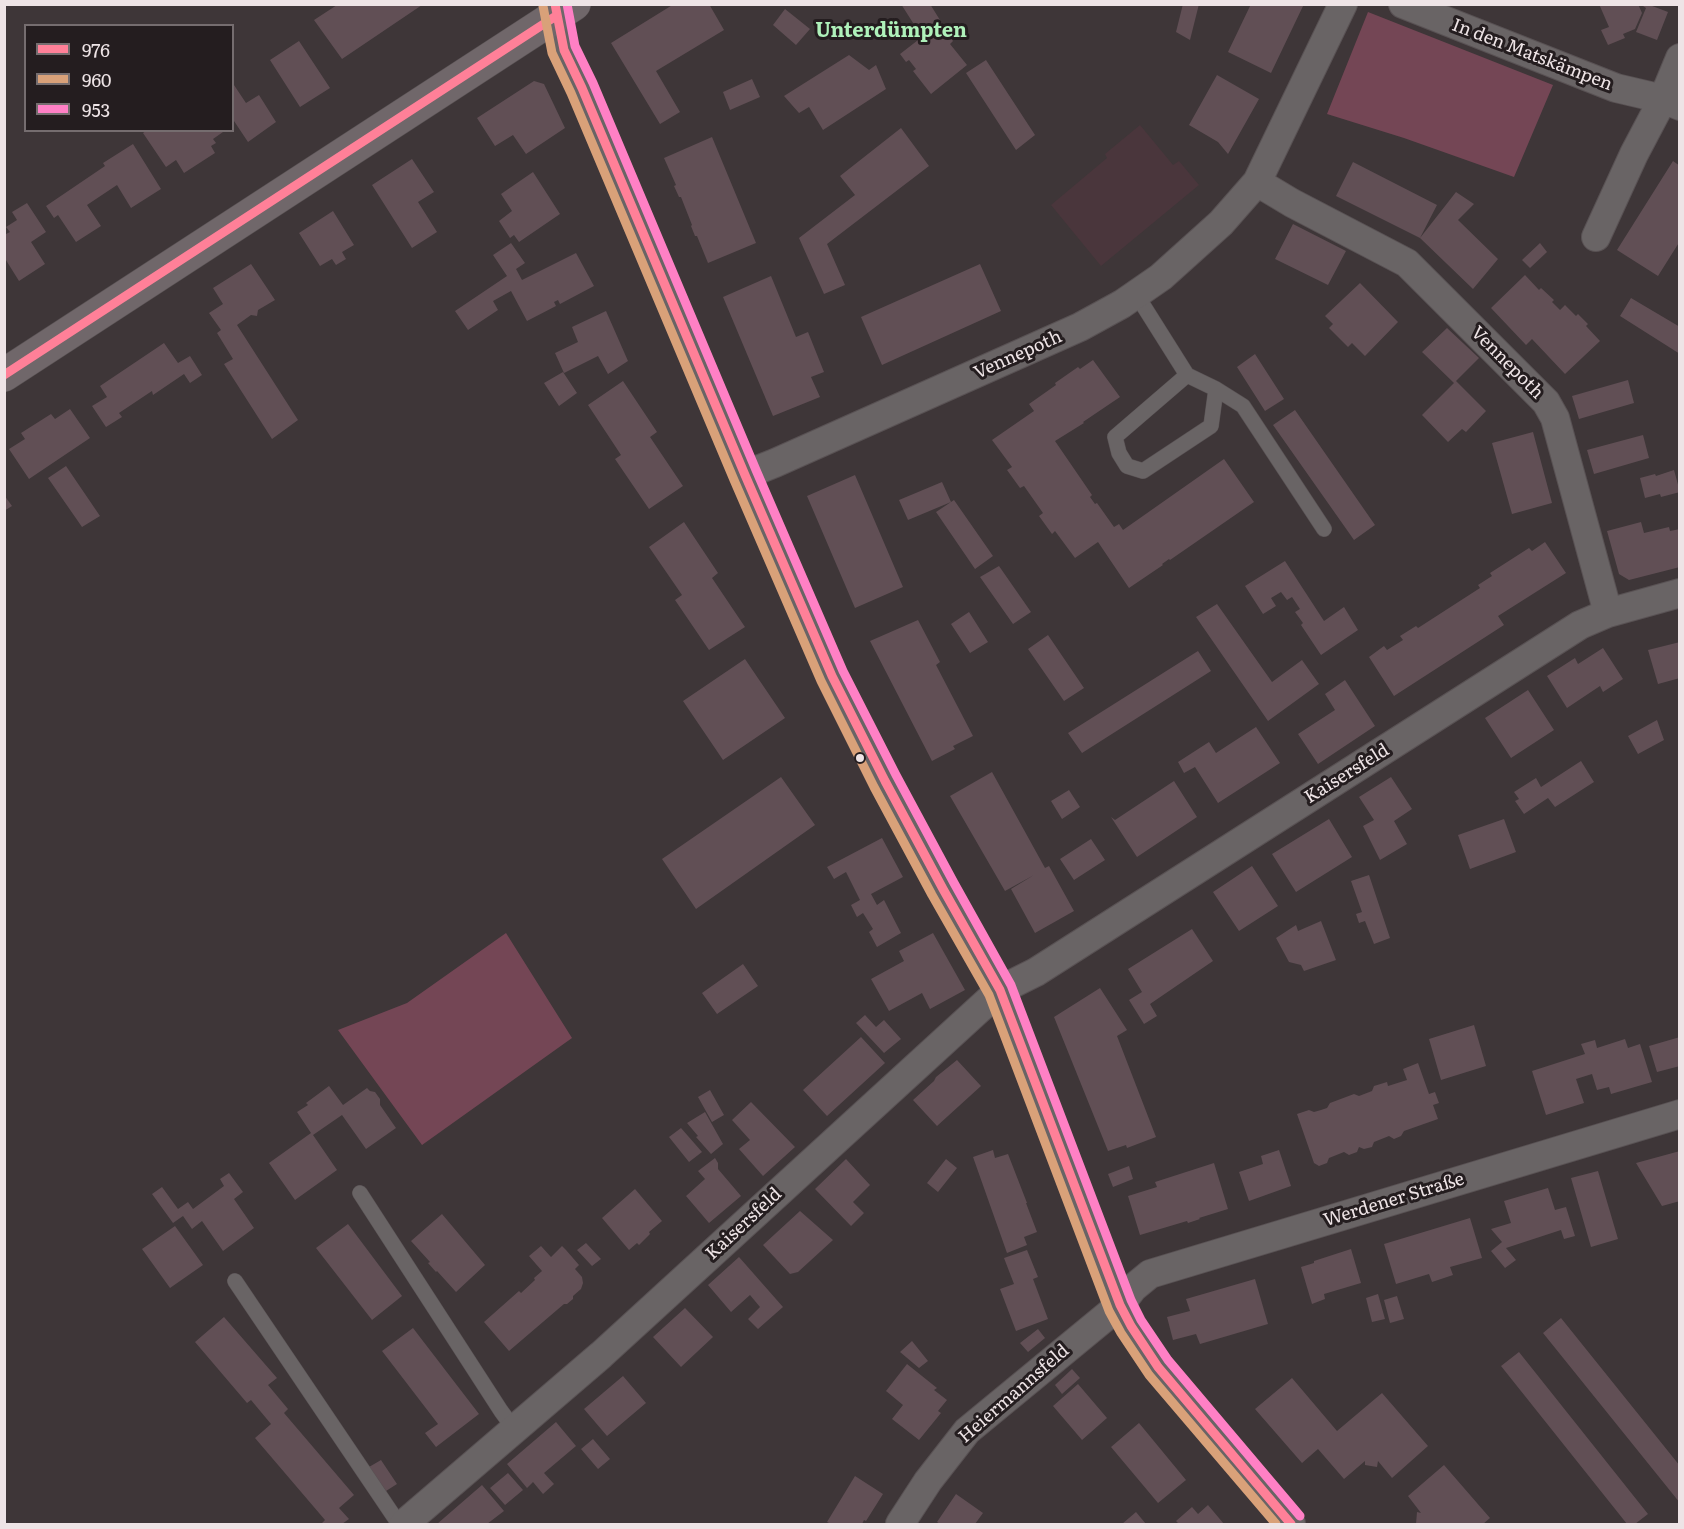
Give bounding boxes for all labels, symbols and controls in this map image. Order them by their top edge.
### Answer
street label: In den Matskämpen [1449,14,1615,96]
district label: Unterdümpten [815,19,967,43]
legend [24,24,234,132]
text: 976 [82,36,110,63]
text: 960 [82,66,111,93]
text: 953 [82,96,110,123]
street label: Vennepoth [1466,322,1548,404]
street label: Vennepoth [971,326,1065,384]
street label: Kaisersfeld [1301,739,1393,809]
unlabelled marker [854,752,866,764]
street label: Werdener Straße [1321,1168,1467,1232]
street label: Kaisersfeld [702,1183,786,1265]
street label: Heiermannsfeld [954,1340,1074,1448]

